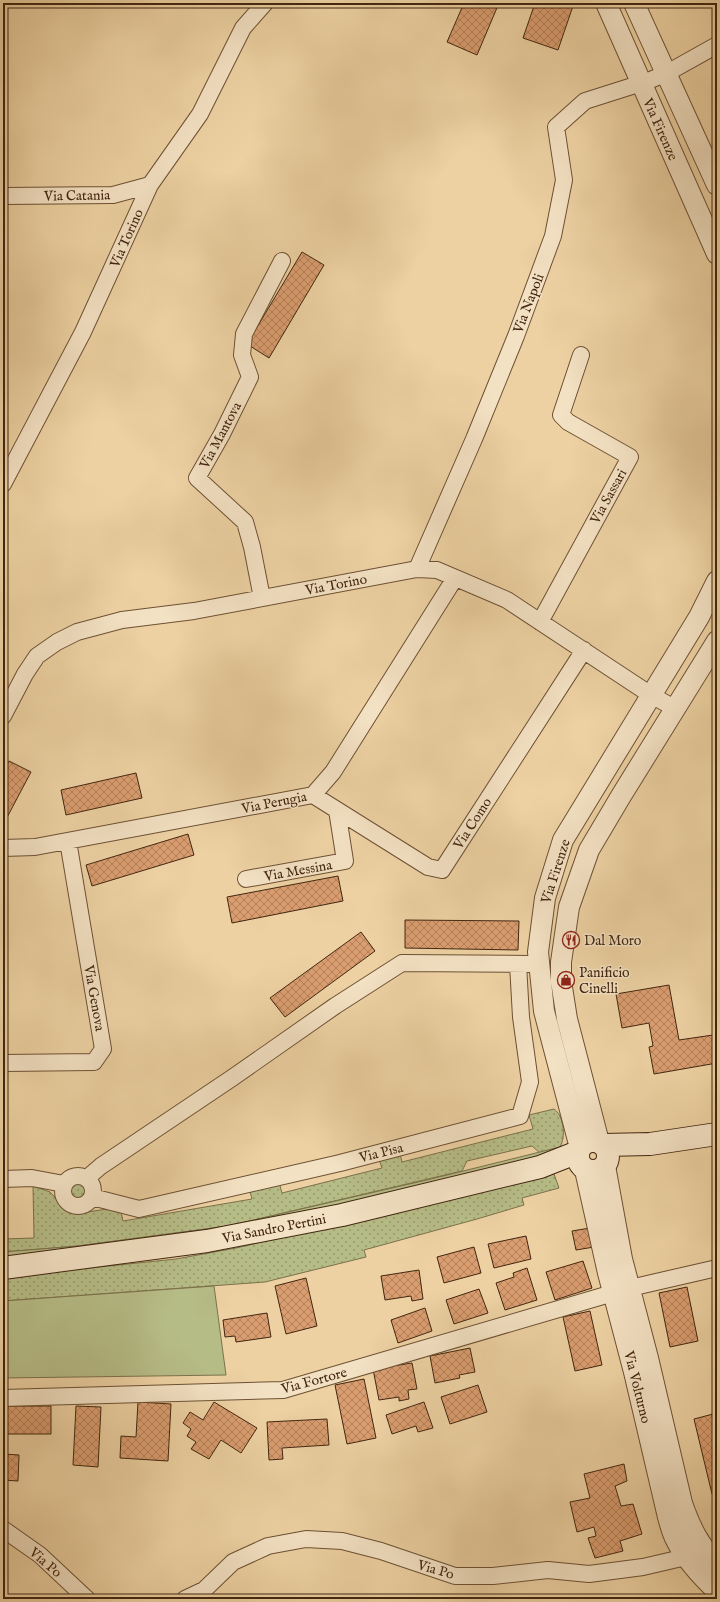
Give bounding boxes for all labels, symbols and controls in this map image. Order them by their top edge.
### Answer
street label: Via Firenze [638,94,682,164]
street label: Via Catania [43,186,111,206]
street label: Via Torino [106,206,148,271]
street label: Via Napoli [509,271,549,337]
street label: Via Mantova [195,398,246,473]
street label: Via Sassari [586,466,631,528]
street label: Via Torino [303,570,369,600]
street label: Via Perugia [239,788,309,818]
street label: Via Como [449,794,496,854]
street label: Via Firenze [537,836,575,907]
street label: Via Messina [262,856,334,886]
restaurant icon: Dal Moro [561,930,581,950]
place label: Dal Moro [584,932,642,950]
street label: Via Genova [79,963,109,1033]
place label: Panificio Cinelli [579,964,630,998]
shop icon: Panificio Cinelli [556,970,576,990]
street label: Via Pisa [356,1139,406,1167]
street label: Via Sandro Pertini [220,1210,328,1248]
street label: Via Volturno [619,1348,655,1426]
street label: Via Fortore [278,1363,350,1399]
street label: Via Po [25,1543,66,1582]
street label: Via Po [414,1556,457,1584]

